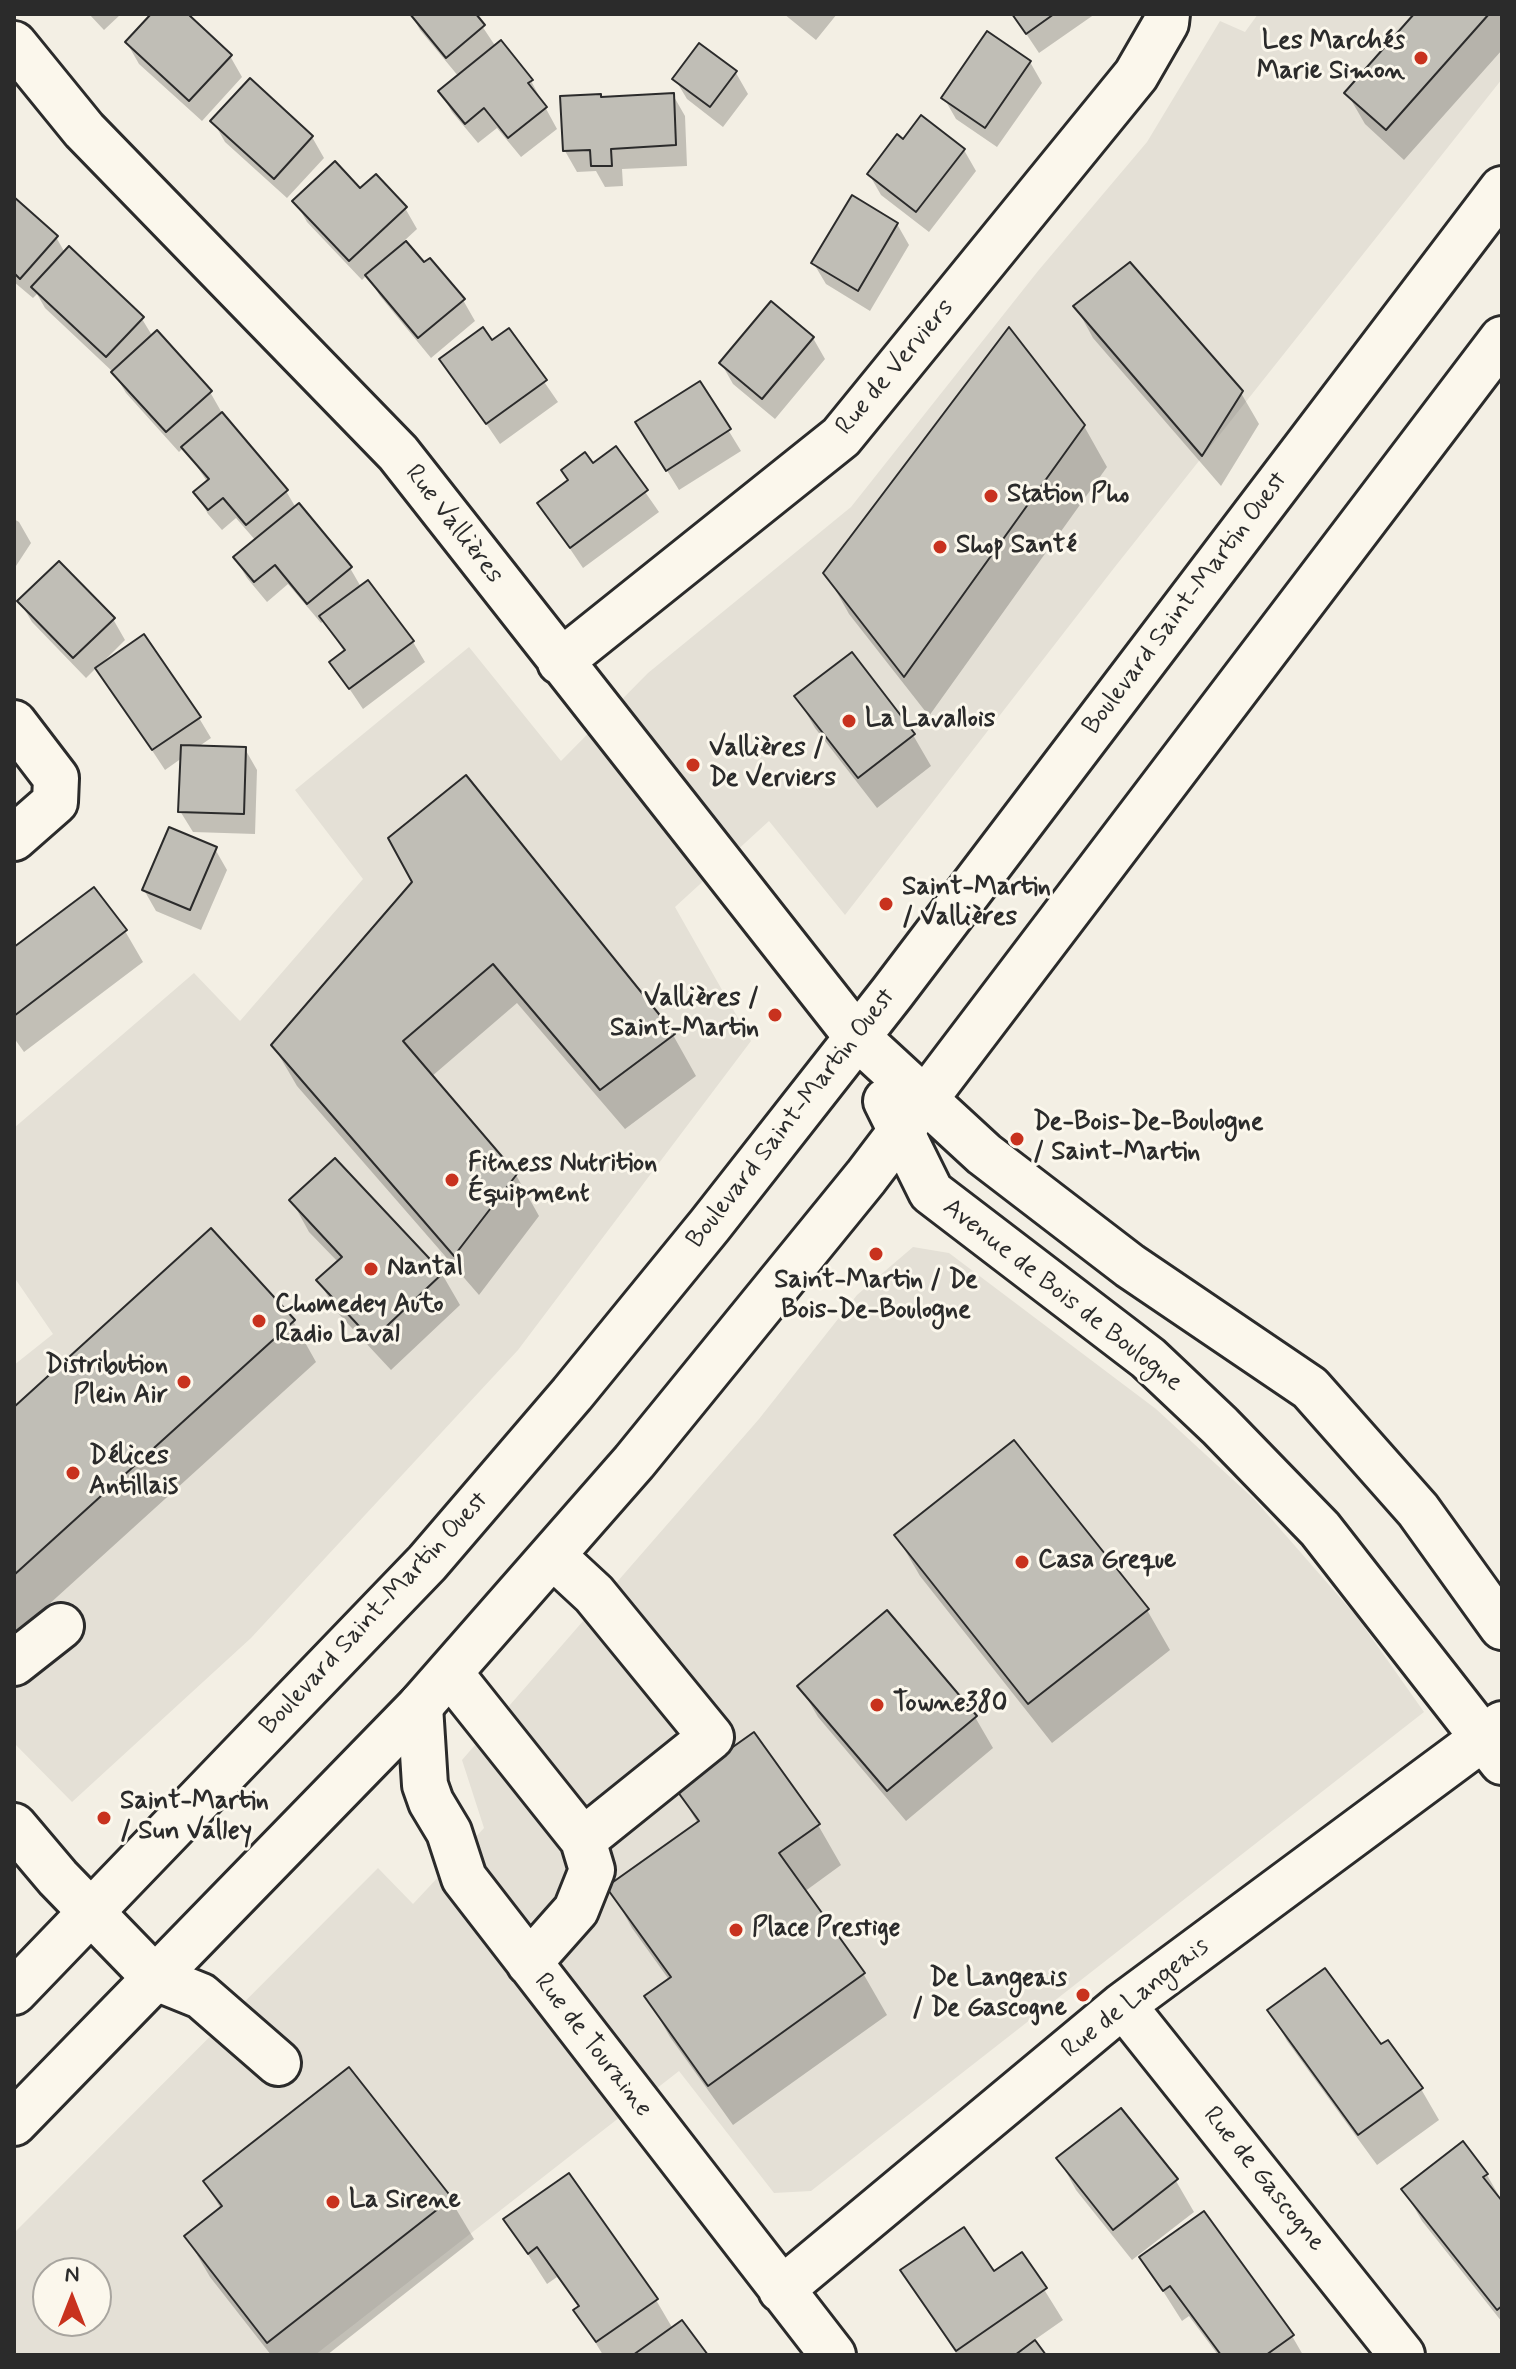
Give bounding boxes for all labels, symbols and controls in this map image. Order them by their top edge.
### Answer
place label: Les Marchés Marie Simon [1257,27,1405,88]
marker: Les Marchés Marie Simon [1412,49,1430,67]
street label: Rue de Verviers [830,294,962,442]
street label: Rue Vallières [397,459,509,591]
street label: Boulevard Saint-Martin Ouest [1077,466,1295,742]
place label: Station Pho [1007,480,1129,512]
marker: Station Pho [982,487,1000,505]
place label: Shop Santé [956,531,1077,563]
marker: Shop Santé [931,538,949,556]
place label: La Lavallois [865,705,995,737]
marker: La Lavallois [840,712,858,730]
place label: Vallières / De Verviers [709,734,836,796]
marker: Vallières / De Verviers [684,756,702,774]
place label: Saint-Martin / Vallières [902,873,1051,934]
marker: Saint-Martin / Vallières [877,895,895,913]
street label: Boulevard Saint-Martin Ouest [681,983,903,1255]
place label: Vallières / Saint-Martin [610,984,759,1046]
marker: Vallières / Saint-Martin [766,1006,784,1024]
place label: De-Bois-De-Boulogne / Saint-Martin [1033,1108,1264,1170]
marker: De-Bois-De-Boulogne / Saint-Martin [1008,1130,1026,1148]
place label: Fitness Nutrition Équipment [468,1149,657,1210]
marker: Fitness Nutrition Équipment [443,1171,461,1189]
street label: Avenue de Bois de Boulogne [936,1193,1188,1399]
marker: Saint-Martin / De Bois-De-Boulogne [867,1245,885,1263]
place label: Nantal [387,1253,463,1285]
marker: Nantal [362,1260,380,1278]
place label: Saint-Martin / De Bois-De-Boulogne [774,1266,978,1328]
place label: Chomedey Auto Radio Laval [275,1290,444,1352]
marker: Chomedey Auto Radio Laval [250,1312,268,1330]
place label: Distribution Plein Air [45,1351,168,1412]
marker: Distribution Plein Air [175,1373,193,1391]
place label: Délices Antillais [89,1442,178,1504]
marker: Délices Antillais [64,1464,82,1482]
street label: Boulevard Saint-Martin Ouest [254,1486,496,1742]
place label: Casa Greque [1038,1546,1176,1578]
marker: Casa Greque [1013,1553,1031,1571]
place label: Towne380 [893,1689,1007,1721]
marker: Towne380 [868,1696,886,1714]
place label: Saint-Martin / Sun Valley [120,1787,269,1848]
marker: Saint-Martin / Sun Valley [95,1809,113,1827]
place label: Place Prestige [752,1914,901,1946]
marker: Place Prestige [727,1921,745,1939]
street label: Rue de Langeais [1056,1932,1216,2066]
place label: De Langeais / De Gascogne [912,1964,1067,2026]
street label: Rue de Touraine [526,1968,658,2124]
marker: De Langeais / De Gascogne [1074,1986,1092,2004]
street label: Rue de Gascogne [1195,2101,1331,2259]
place label: La Sirene [349,2186,461,2218]
marker: La Sirene [324,2193,342,2211]
north arrow [32,2257,112,2337]
text: N [65,2261,79,2289]

